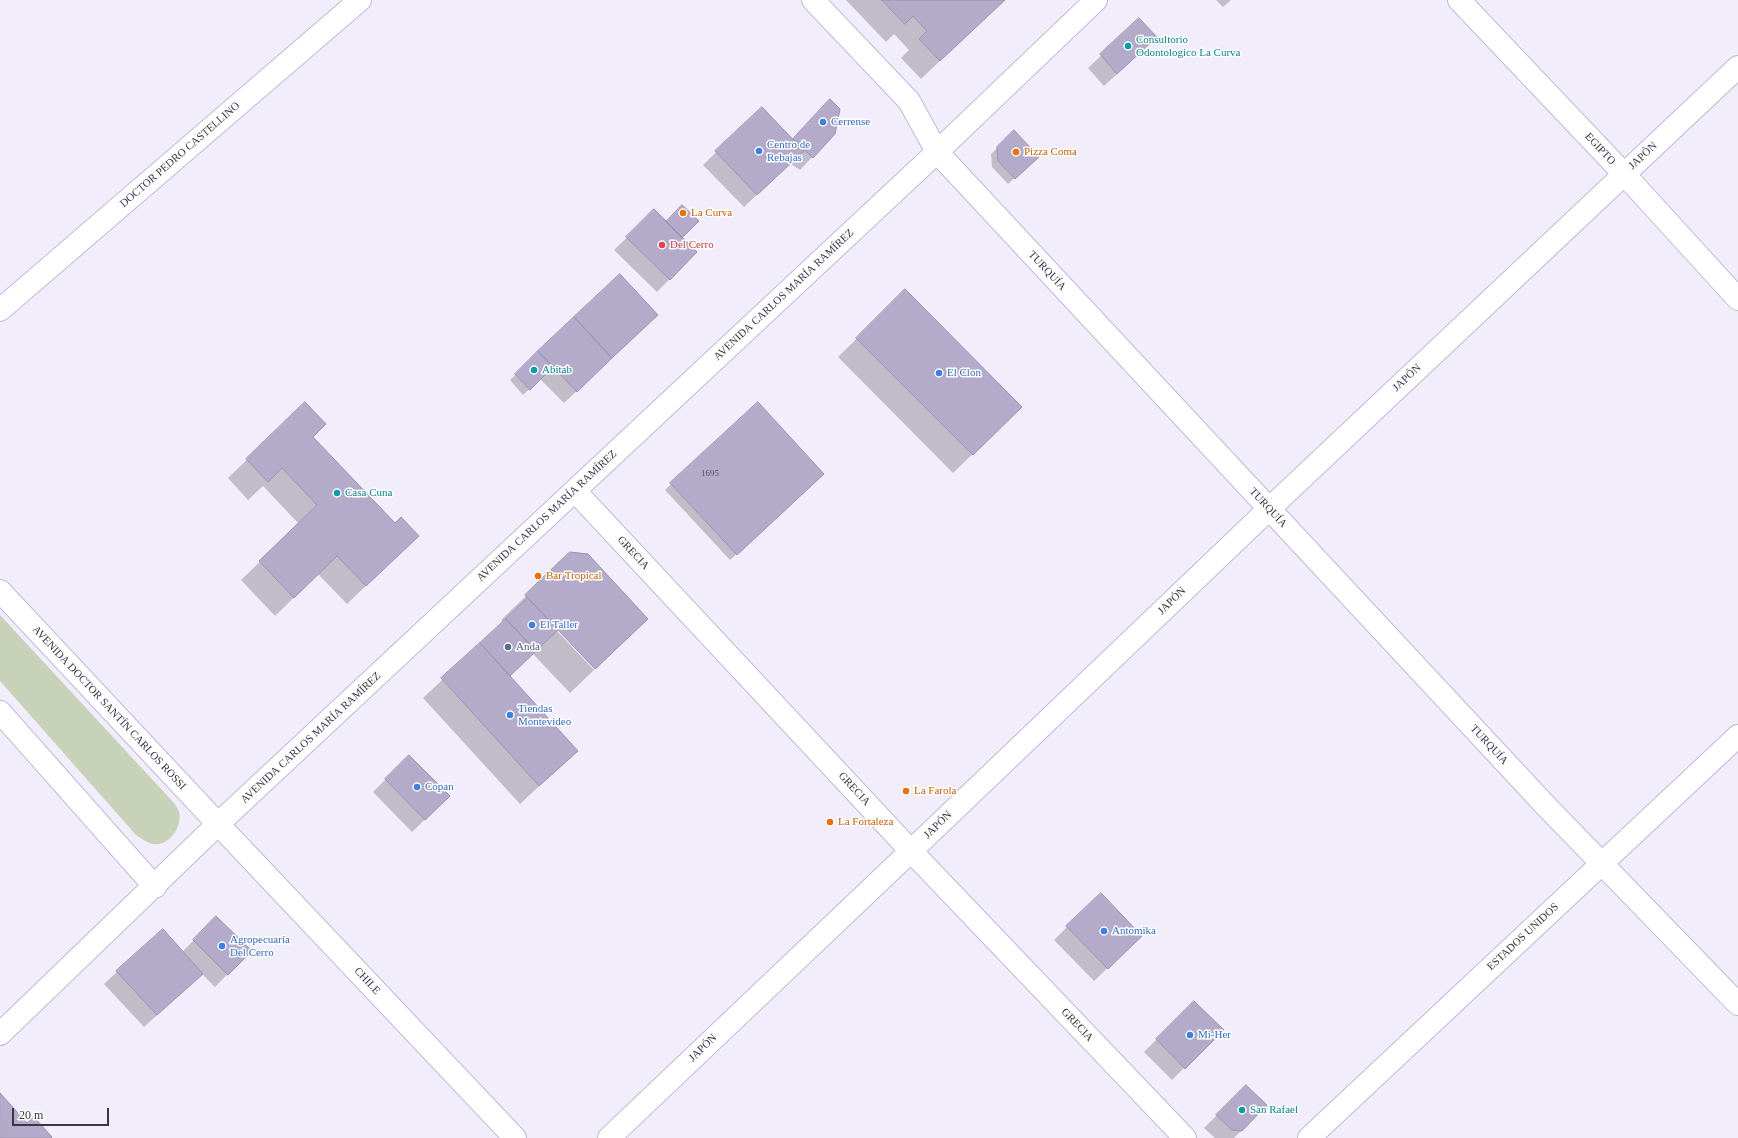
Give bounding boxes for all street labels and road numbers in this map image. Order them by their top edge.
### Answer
street label: DOCTOR PEDRO CASTELLINO [117,99,243,211]
street label: EGIPTO [1582,130,1618,168]
street label: JAPÓN [1626,140,1660,172]
street label: AVENIDA CARLOS MARÍA RAMÍREZ [711,227,857,363]
street label: TURQUÍA [1025,248,1069,294]
street label: JAPÓN [1390,362,1424,394]
street label: AVENIDA CARLOS MARÍA RAMÍREZ [474,448,620,584]
street label: TURQUÍA [1246,485,1290,531]
street label: GRECIA [614,534,652,572]
street label: JAPÓN [1155,584,1189,618]
street label: AVENIDA DOCTOR SANTÍN CARLOS ROSSI [29,623,189,793]
street label: AVENIDA CARLOS MARÍA RAMÍREZ [238,670,384,806]
street label: TURQUÍA [1467,722,1511,768]
street label: GRECIA [835,770,873,808]
street label: JAPÓN [921,808,955,842]
street label: ESTADOS UNIDOS [1485,900,1561,974]
street label: CHILE [351,965,383,997]
street label: GRECIA [1058,1006,1096,1044]
street label: JAPÓN [686,1031,720,1065]

